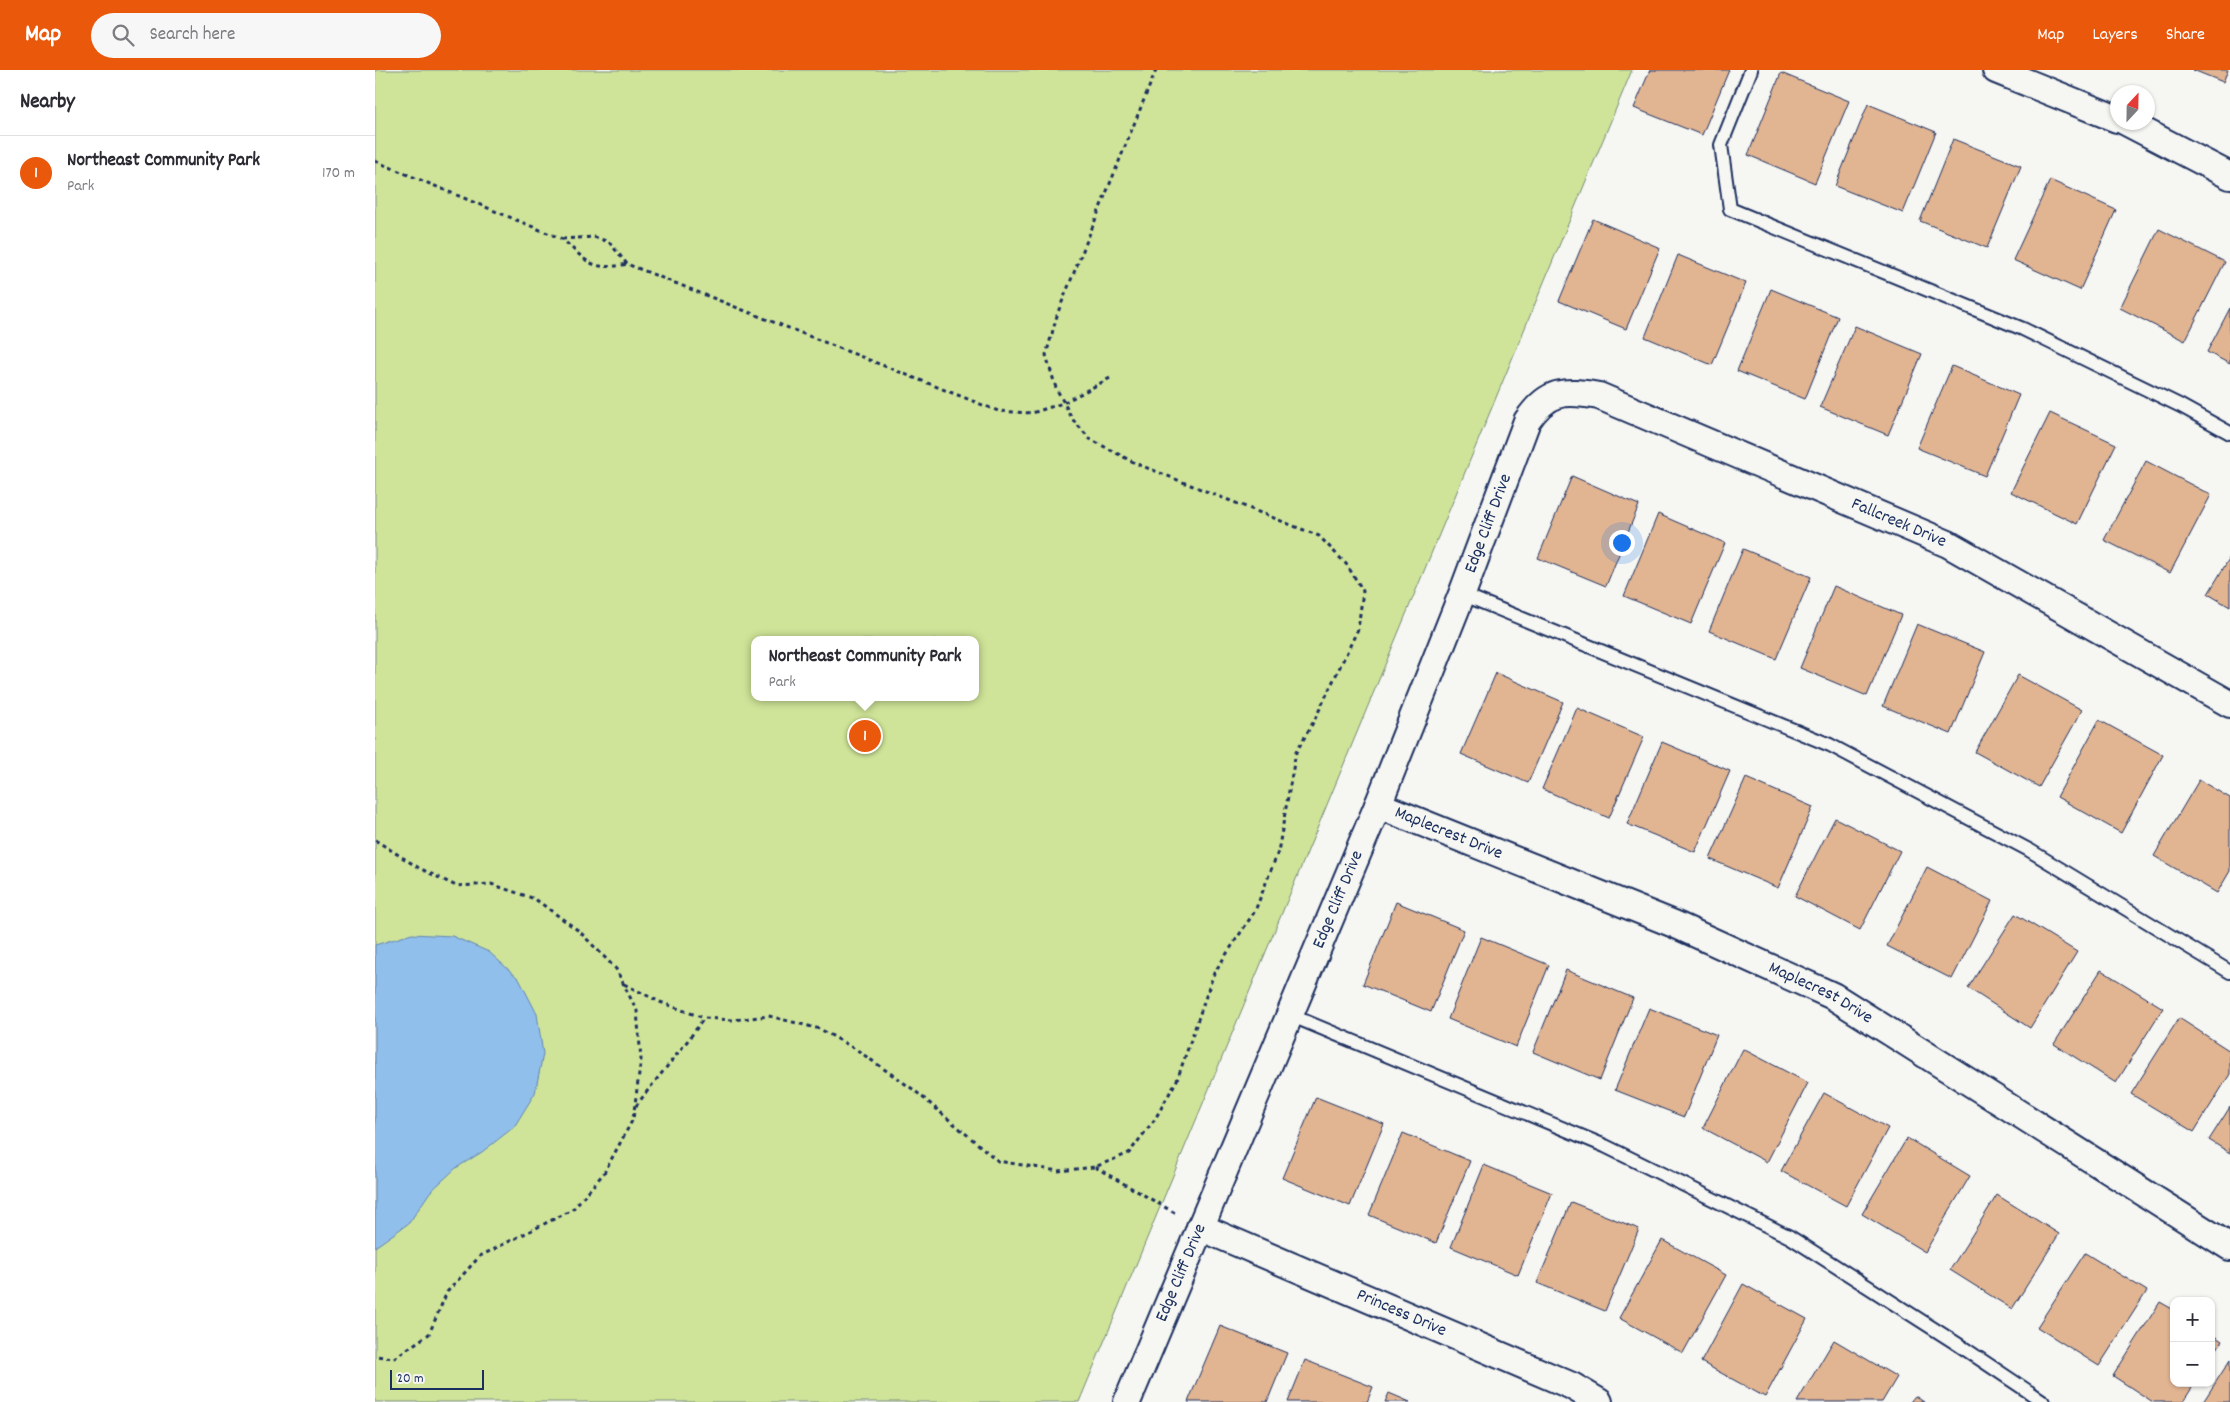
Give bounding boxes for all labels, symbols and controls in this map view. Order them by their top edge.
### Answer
search box [91,13,441,58]
text: Map [25,18,61,52]
icon: search [109,21,137,49]
text: Search here [149,22,235,49]
text: Map [2037,23,2064,48]
text: Layers [2092,23,2138,48]
text: Share [2166,23,2205,48]
north arrow [2110,85,2155,130]
text: Nearby [20,88,75,118]
text: Northeast Community Park [67,148,260,175]
text: 1 [34,162,38,185]
text: 170 m [322,162,355,185]
text: Park [67,175,94,198]
street label: Edge Cliff Drive [1458,470,1519,577]
street label: Fallcreek Drive [1847,492,1950,554]
your location [1609,530,1635,556]
popup [751,636,979,701]
text: Northeast Community Park [768,644,962,671]
text: Park [768,671,796,694]
pin: 1 [849,717,881,755]
street label: Maplecrest Drive [1391,800,1506,866]
street label: Edge Cliff Drive [1307,847,1370,952]
street label: Maplecrest Drive [1764,956,1878,1030]
street label: Edge Cliff Drive [1150,1220,1213,1326]
street label: Princess Drive [1352,1283,1450,1343]
map controls [2170,1297,2215,1387]
button: + [2170,1297,2215,1342]
button: − [2170,1342,2215,1387]
scale bar [390,1367,484,1390]
text: 20 m [397,1369,424,1389]

